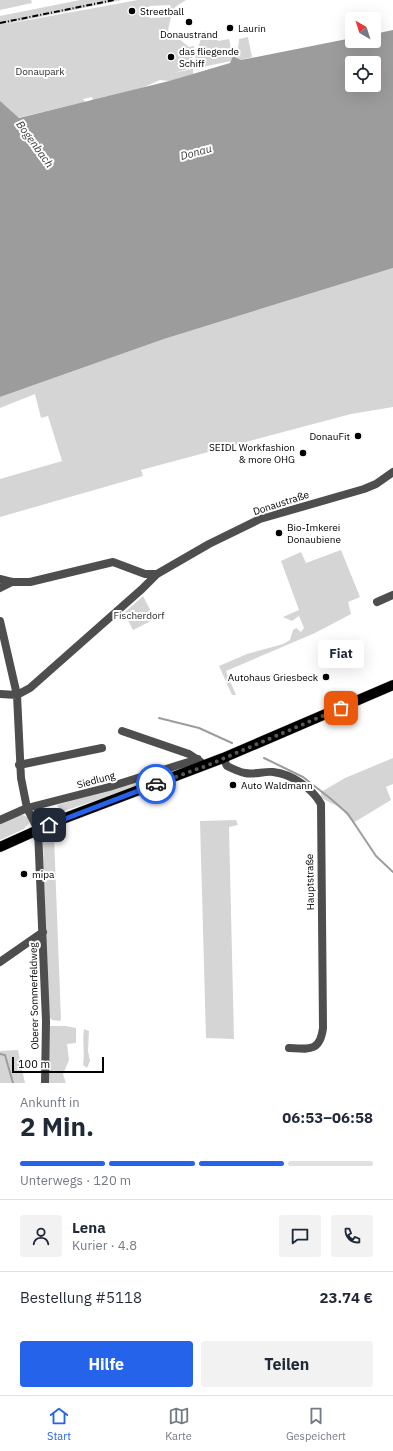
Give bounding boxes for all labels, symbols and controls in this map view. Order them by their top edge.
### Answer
place label: Streetball [140,5,184,18]
marker: Streetball [127,6,137,16]
north arrow [345,12,381,48]
map controls [345,12,381,92]
marker: Donaustrand [184,17,194,27]
place label: Laurin [238,22,266,35]
marker: Laurin [225,23,235,33]
place label: Donaustrand [160,28,218,41]
place label: das fliegende Schiff [179,45,240,70]
marker: das fliegende Schiff [166,52,176,62]
button: locate [345,56,381,92]
park label: Donaupark [15,65,65,78]
water label: Bogenbach [13,118,57,170]
water label: Donau [179,141,213,163]
place label: DonauFit [309,430,350,443]
marker: DonauFit [353,431,363,441]
place label: SEIDL Workfashion & more OHG [209,441,295,466]
marker: SEIDL Workfashion & more OHG [298,448,308,458]
street label: Donaustraße [251,488,311,518]
place label: Bio-Imkerei Donaubiene [287,521,341,546]
marker: Bio-Imkerei Donaubiene [274,528,284,538]
park label: Fischerdorf [113,609,165,622]
callout: Fiat [318,640,364,668]
text: Fiat [329,645,353,662]
place label: Autohaus Griesbeck [228,671,319,684]
marker: Autohaus Griesbeck [321,672,331,682]
pin [324,691,358,725]
icon: bag [330,697,352,719]
courier [136,764,176,804]
street label: Siedlung [75,768,117,791]
icon: car [145,773,167,795]
place label: Auto Waldmann [241,779,313,792]
marker: Auto Waldmann [228,780,238,790]
pin [32,808,66,842]
icon: home [38,814,60,836]
street label: Hauptstraße [303,853,317,910]
place label: mipa [32,868,55,881]
marker: mipa [19,869,29,879]
street label: Oberer Sommerfeldweg [27,942,41,1050]
scale bar [12,1055,104,1074]
text: 100 m [18,1057,50,1071]
text: Ankunft in [20,1094,80,1111]
text: 06:53–06:58 [282,1108,373,1127]
text: 2 Min. [20,1109,94,1143]
text: Unterwegs · 120 m [20,1172,131,1189]
button: person [20,1215,62,1257]
button: chat [279,1215,321,1257]
button: phone [331,1215,373,1257]
text: Lena [72,1218,106,1237]
text: Kurier · 4.8 [72,1237,137,1254]
text: Bestellung #5118 [20,1288,142,1307]
text: 23.74 € [319,1288,373,1307]
button: Hilfe [20,1341,193,1387]
button: Teilen [201,1341,373,1387]
tab: Start [47,1405,71,1443]
tab: Karte [165,1405,192,1443]
tab: Gespeichert [286,1405,346,1443]

